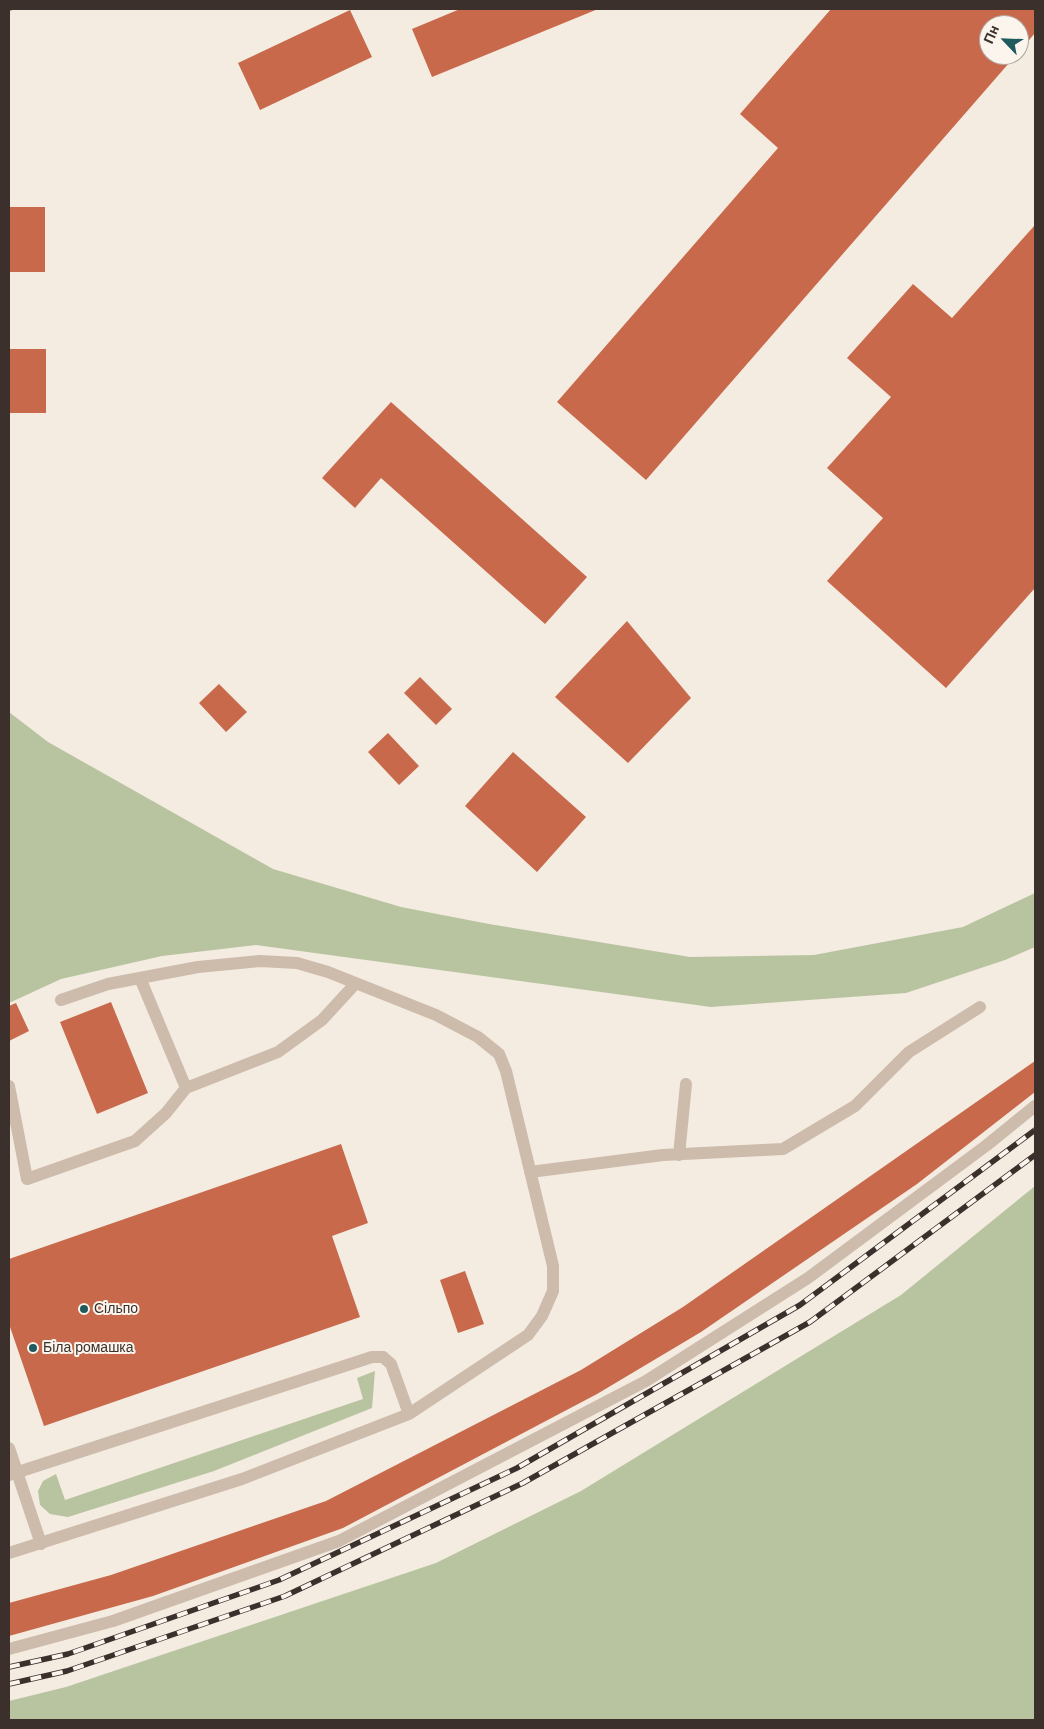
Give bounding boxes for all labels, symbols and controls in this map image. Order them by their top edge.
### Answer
north arrow [979,15,1029,65]
text: Пн [980,23,1002,46]
place label: Сільпо [94,1301,138,1317]
marker: Сільпо [78,1303,90,1315]
place label: Біла ромашка [43,1340,134,1356]
marker: Біла ромашка [27,1342,39,1354]

